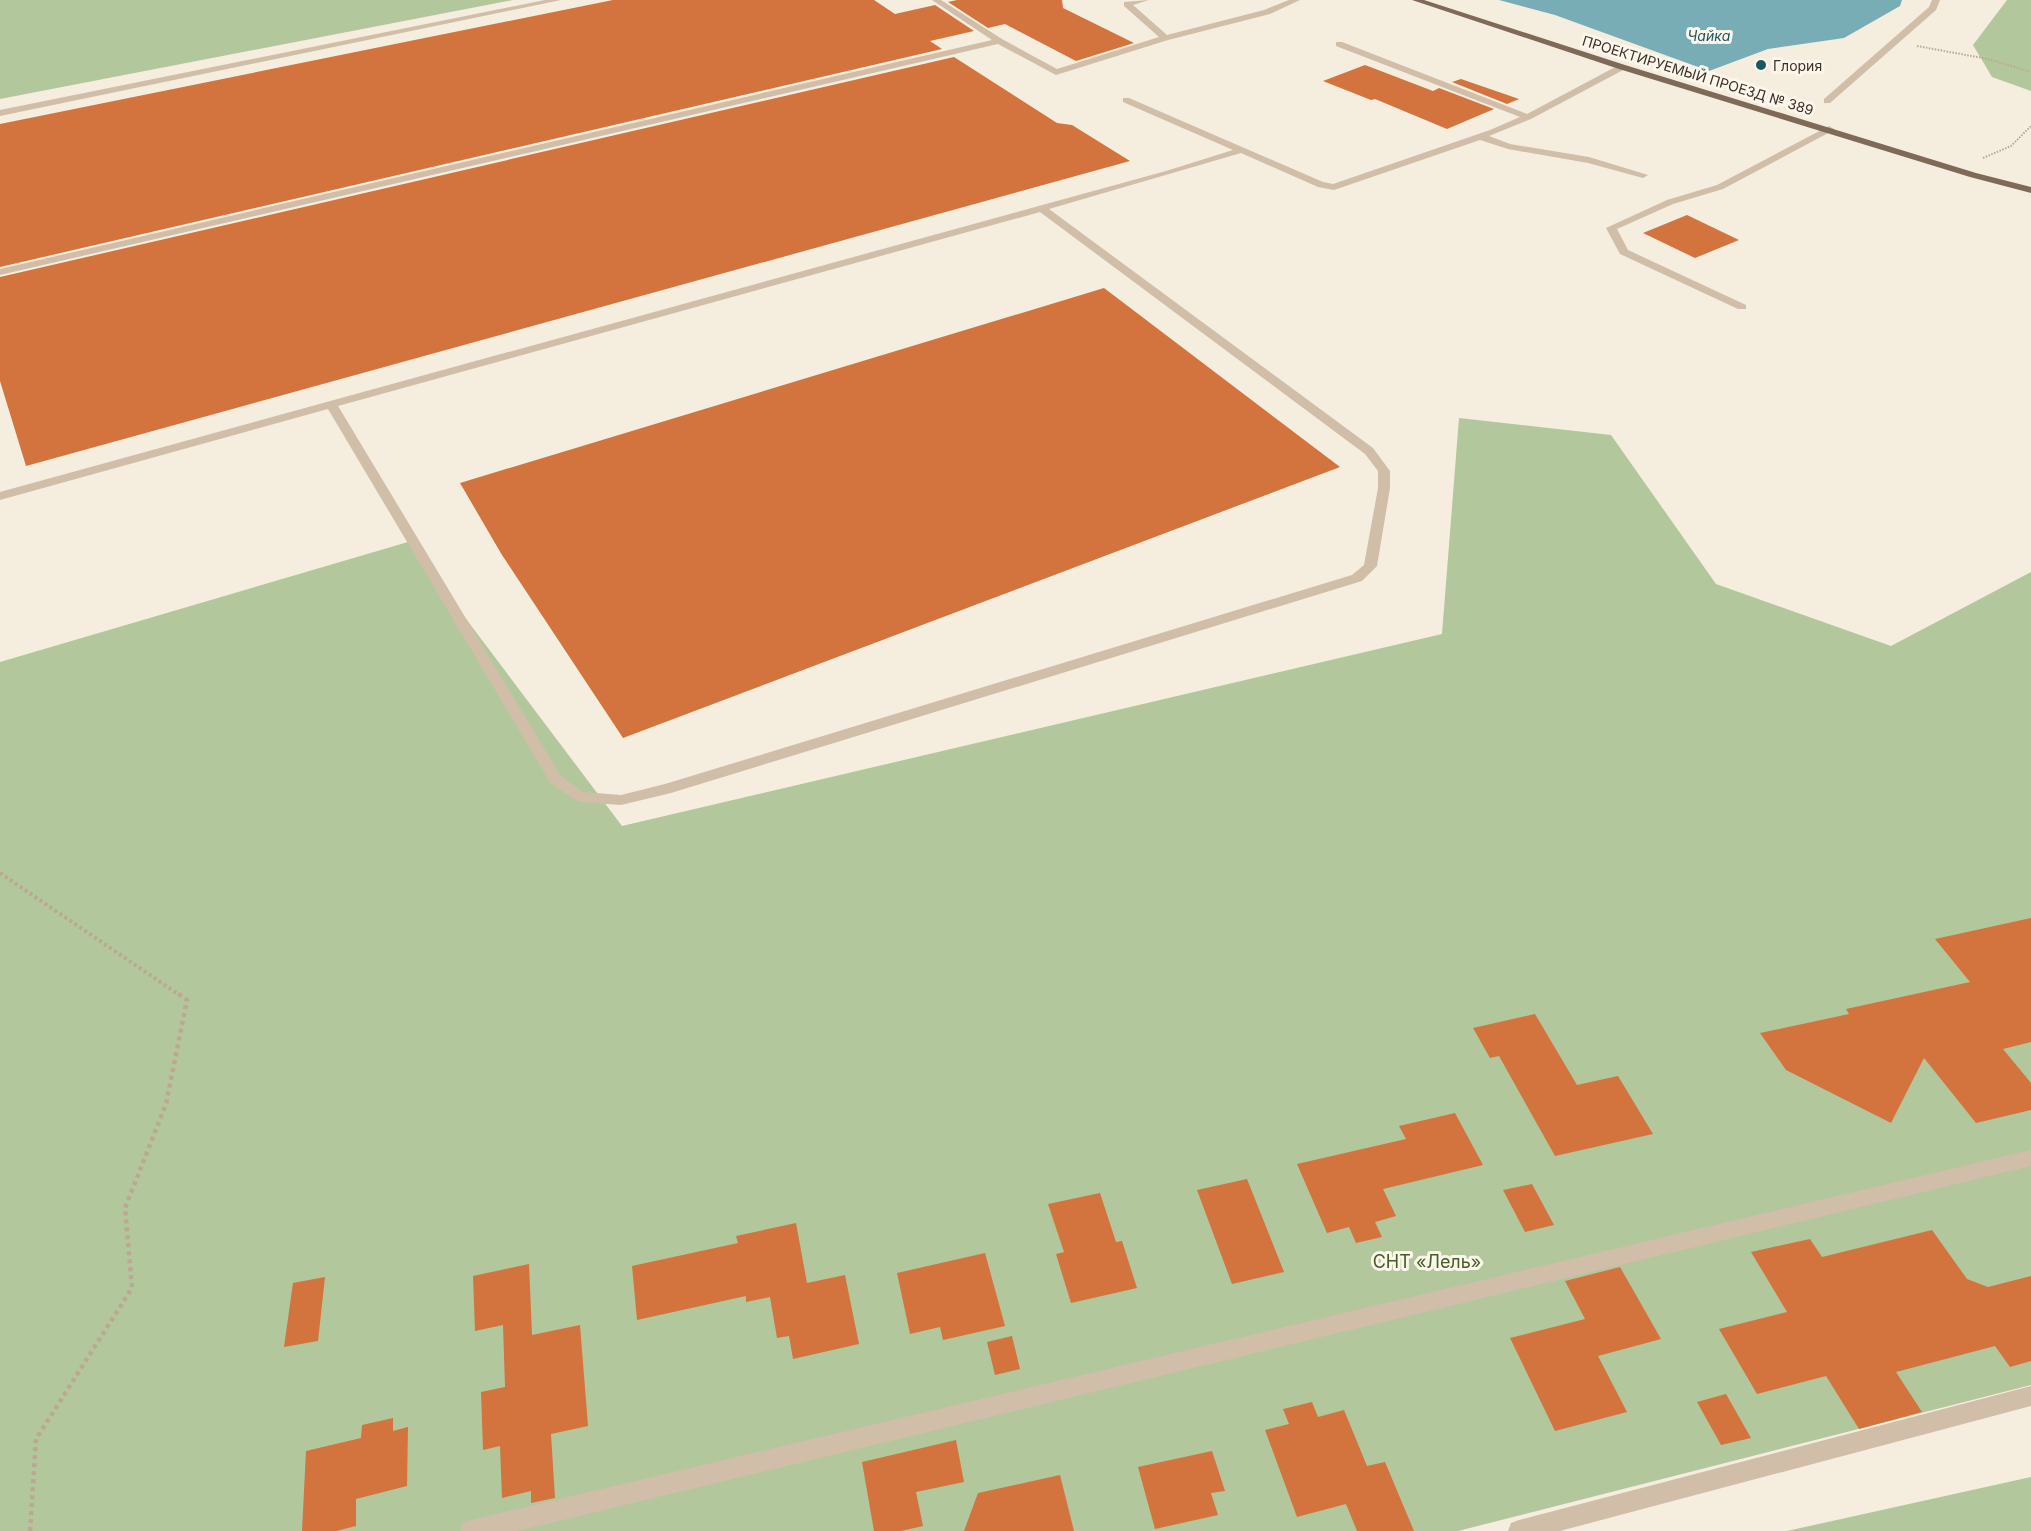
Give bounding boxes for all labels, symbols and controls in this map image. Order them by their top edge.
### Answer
water label: Чайка [1688,27,1731,44]
street label: ПРОЕКТИРУЕМЫЙ ПРОЕЗД № 389 [1580,31,1816,118]
place label: Глория [1773,57,1822,74]
marker: Глория [1754,58,1768,72]
park label: СНТ «Лель» [1373,1251,1481,1272]

